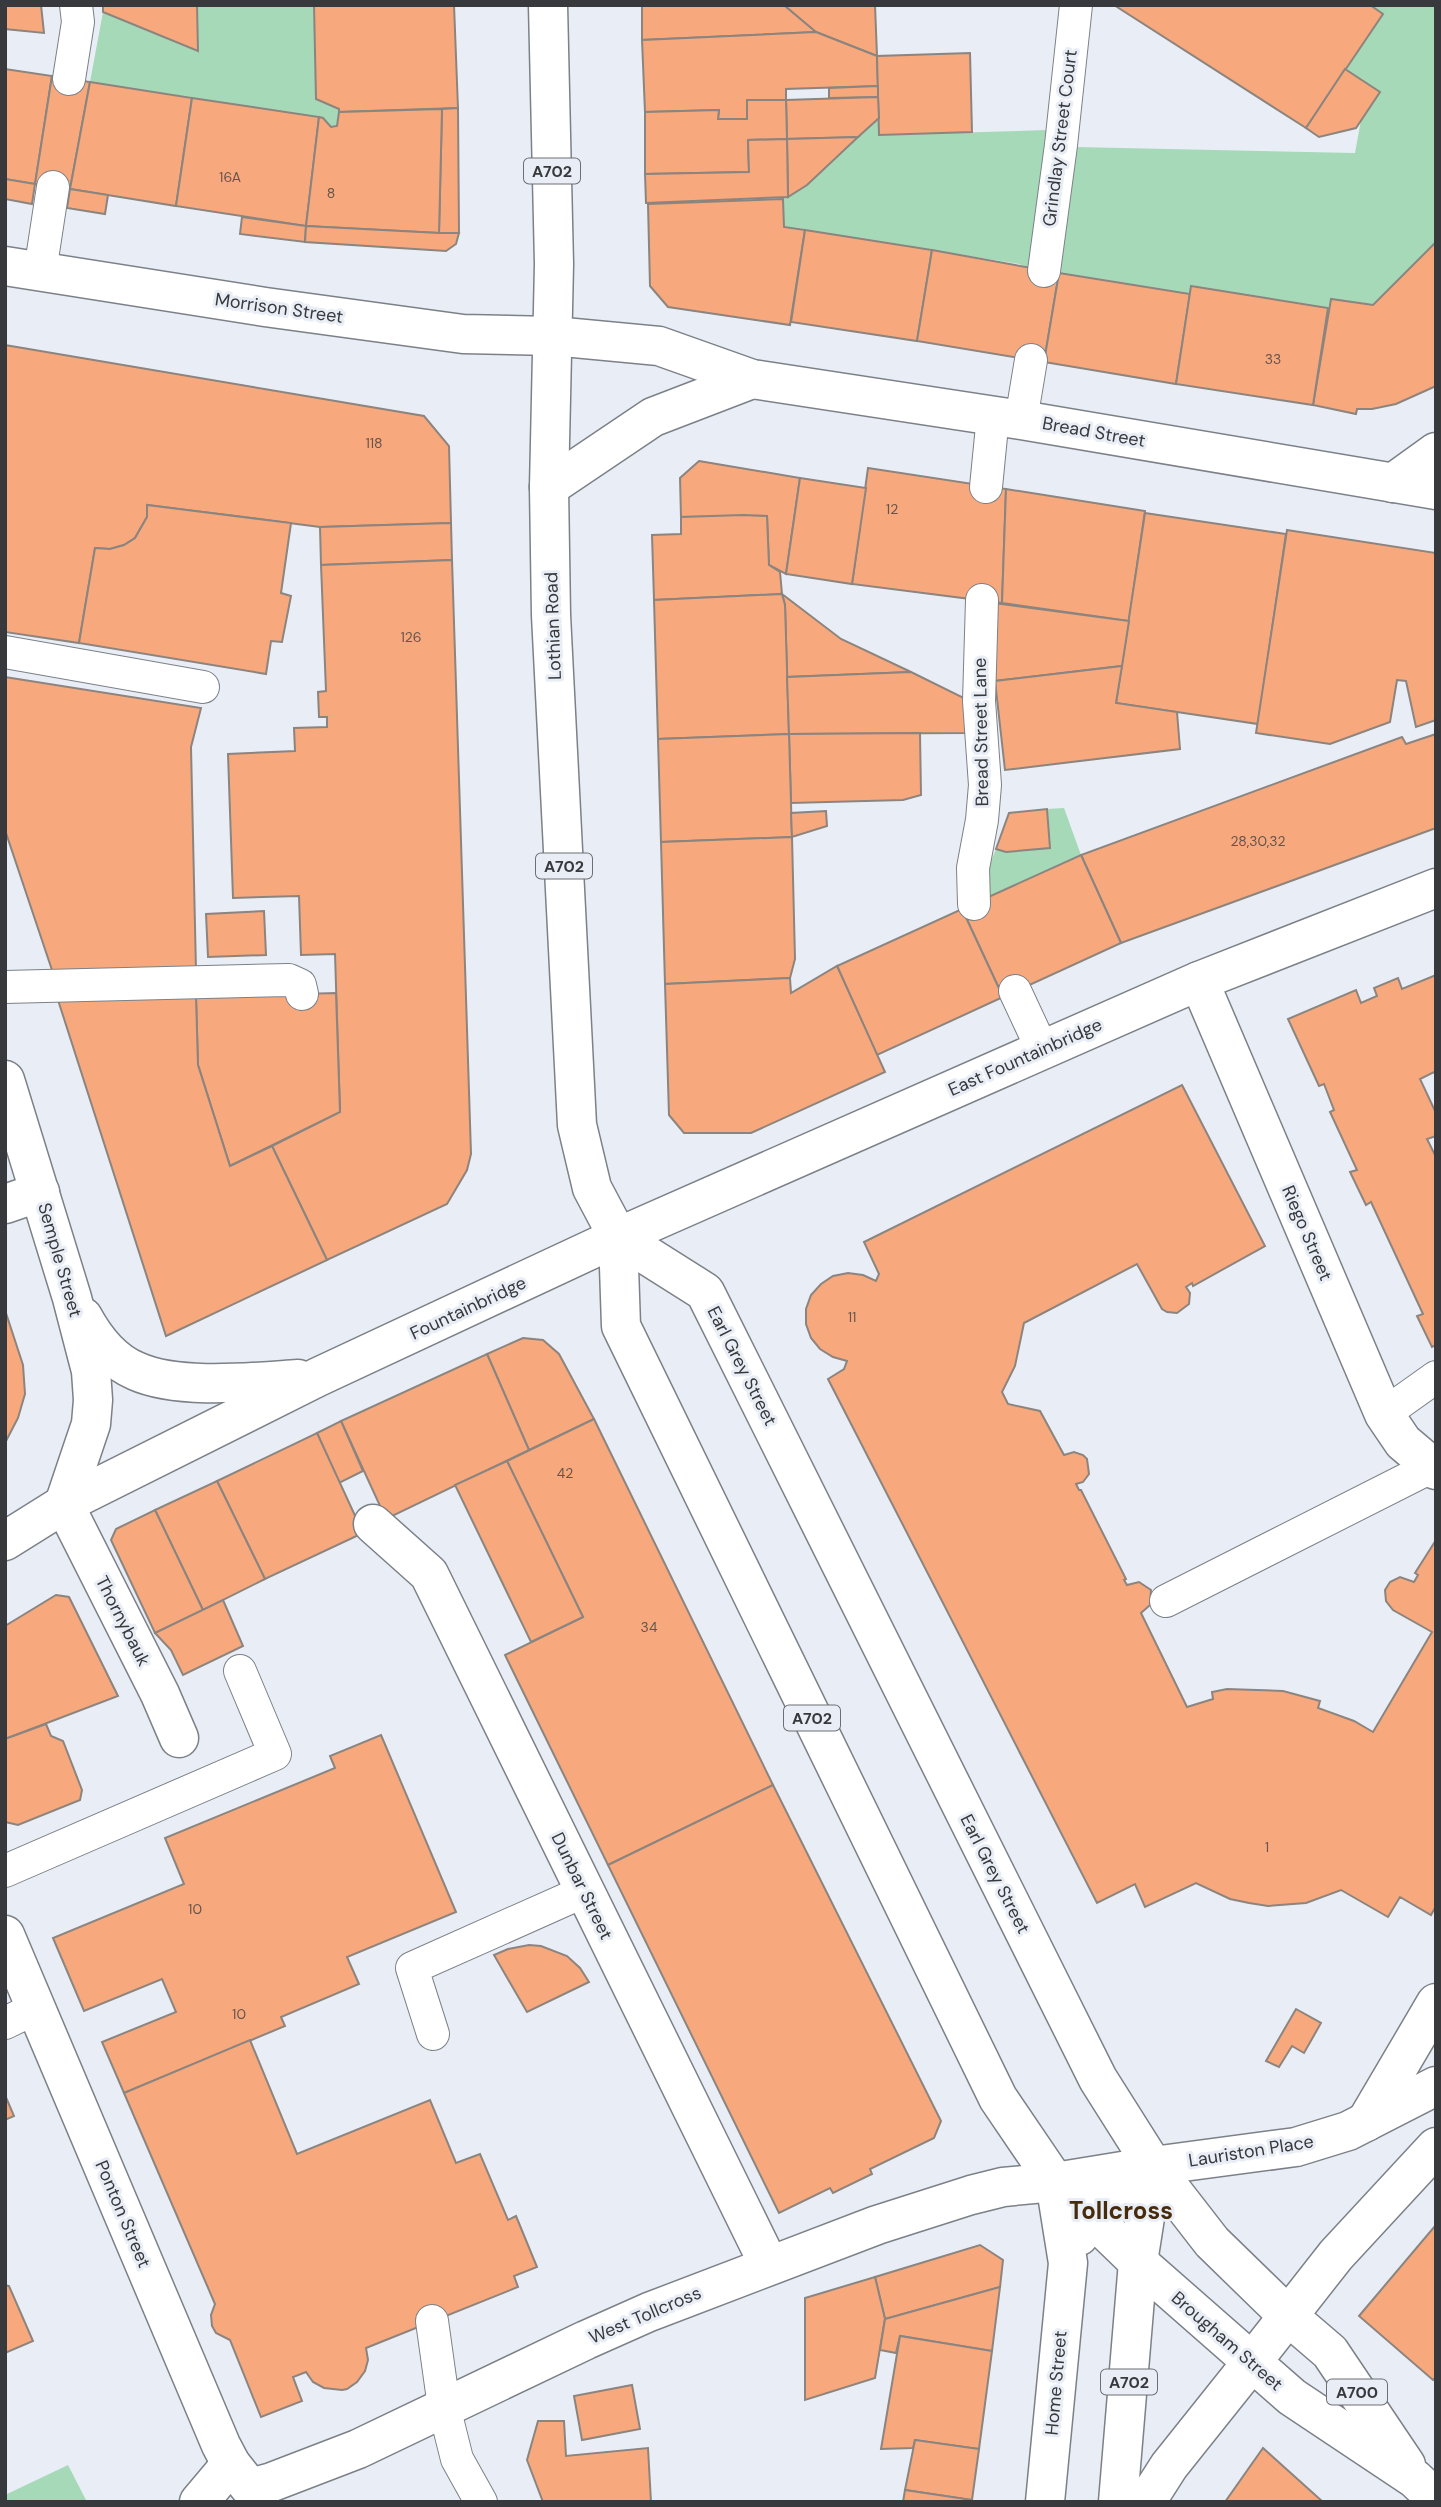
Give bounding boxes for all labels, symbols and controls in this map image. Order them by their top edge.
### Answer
street label: Grindlay Street Court [1037,48,1083,228]
road number: A702 [524,158,580,183]
house number: 16A [219,168,241,186]
house number: 8 [327,184,335,202]
street label: Morrison Street [213,287,345,329]
house number: 33 [1265,350,1281,368]
street label: Bread Street [1041,411,1147,453]
house number: 118 [365,434,383,452]
house number: 12 [886,500,898,518]
street label: Lothian Road [539,572,567,680]
house number: 126 [400,628,422,646]
street label: Bread Street Lane [968,657,994,807]
house number: 28,30,32 [1230,832,1286,850]
road number: A702 [536,853,592,878]
street label: East Fountainbridge [944,1012,1106,1102]
street label: Riego Street [1276,1182,1338,1284]
street label: Semple Street [32,1200,88,1320]
street label: Fountainbridge [406,1271,530,1345]
street label: Earl Grey Street [702,1302,782,1430]
house number: 11 [848,1308,856,1326]
house number: 42 [557,1464,573,1482]
street label: Thornybauk [90,1572,156,1670]
house number: 34 [641,1618,658,1636]
road number: A702 [784,1706,840,1730]
street label: Earl Grey Street [955,1810,1035,1938]
street label: Dunbar Street [546,1828,618,1944]
house number: 1 [1265,1838,1269,1856]
house number: 10 [188,1900,202,1918]
house number: 10 [232,2005,246,2023]
street label: Lauriston Place [1187,2129,1315,2173]
street label: Ponton Street [90,2157,156,2271]
district label: Tollcross [1069,2195,1173,2226]
street label: West Tollcross [585,2281,705,2349]
street label: Brougham Street [1166,2286,1288,2396]
street label: Home Street [1039,2330,1073,2436]
road number: A702 [1101,2370,1157,2394]
road number: A700 [1327,2380,1387,2404]

